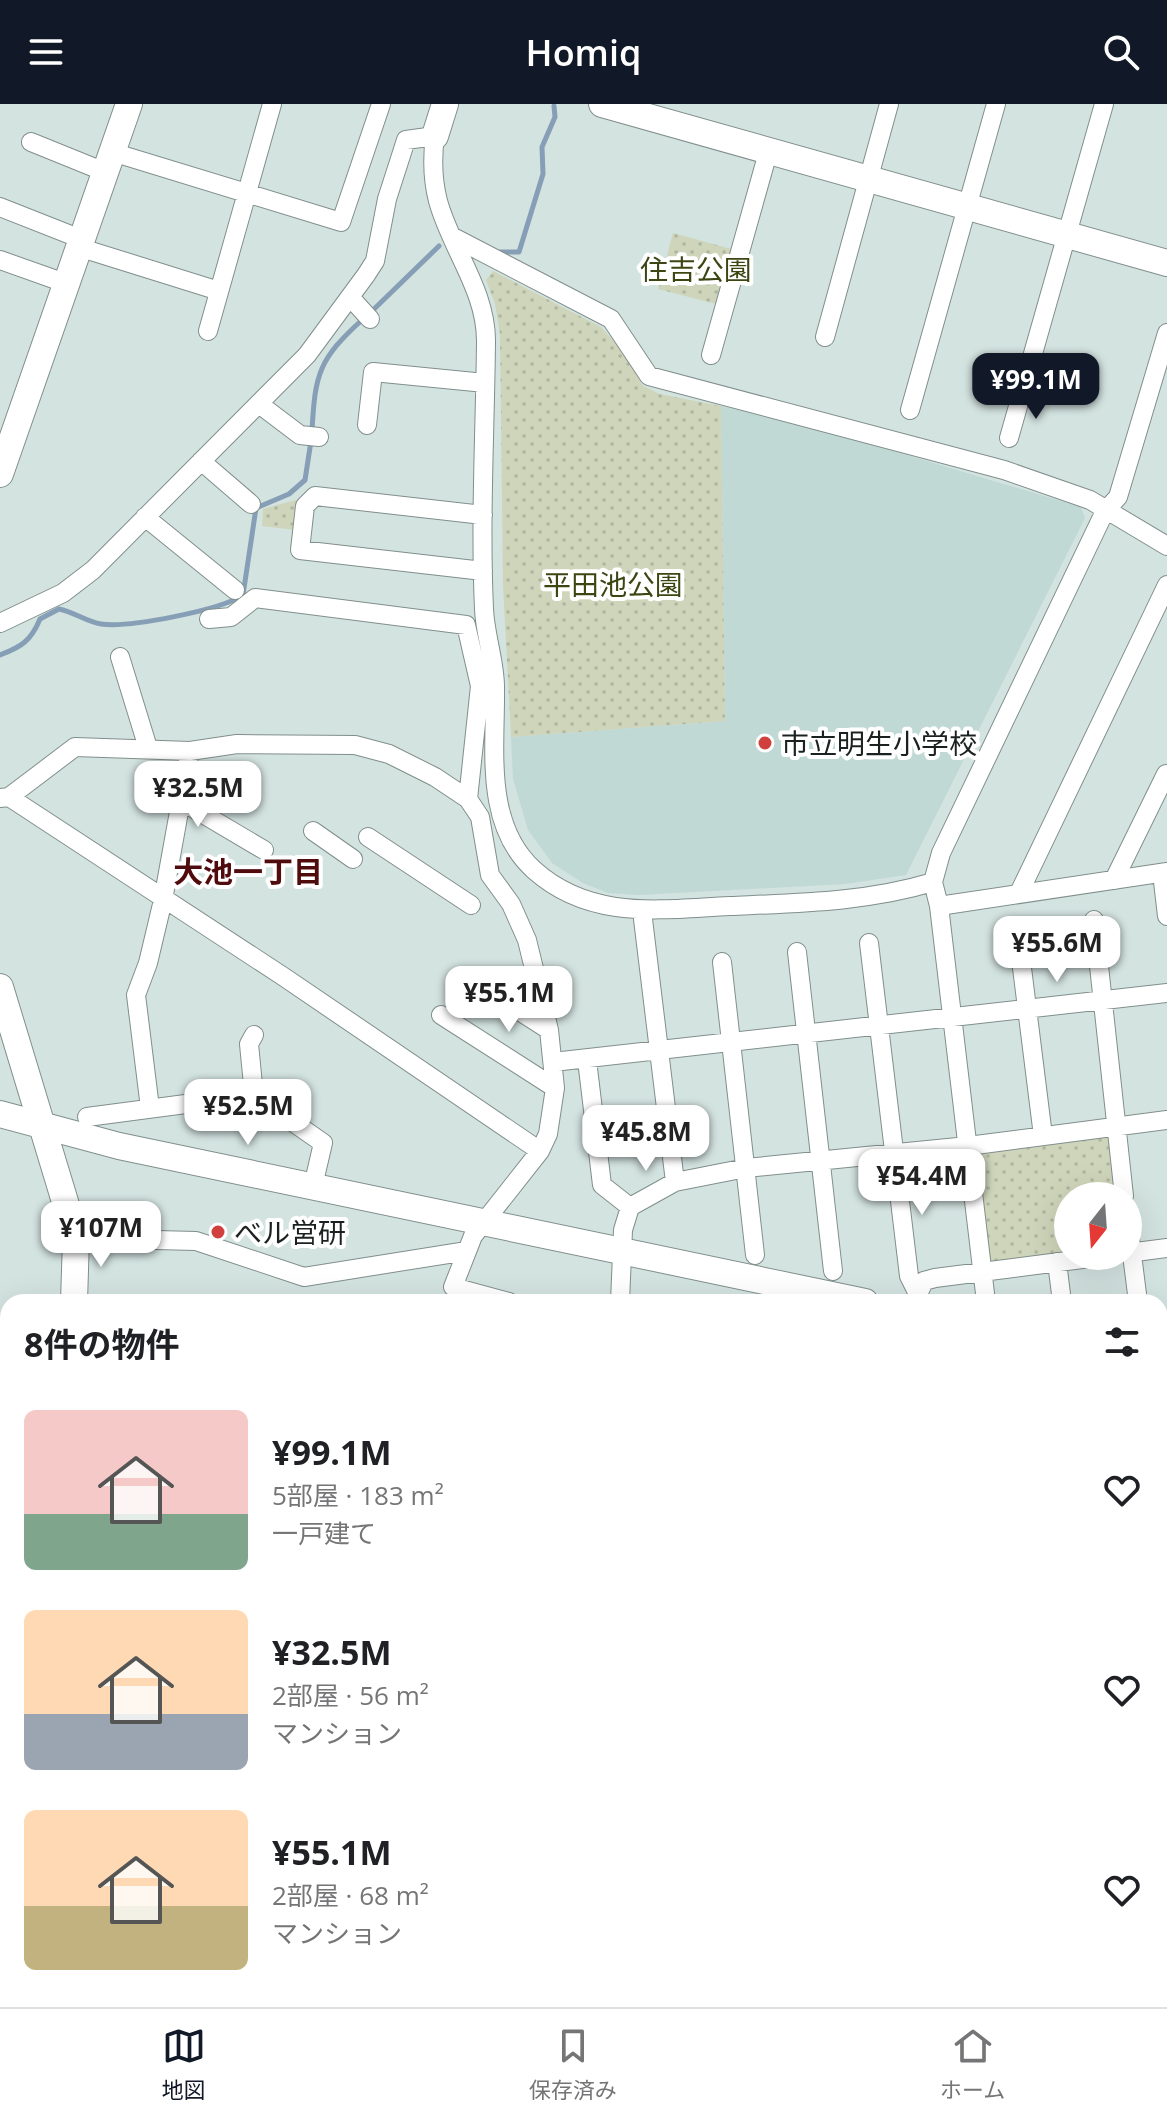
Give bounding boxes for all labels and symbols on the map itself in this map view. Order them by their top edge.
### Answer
park label: 住吉公園 [640,250,752,288]
pin: ¥99.1M [971,353,1101,421]
park label: 平田池公園 [543,565,683,603]
place label: 市立明生小学校 [781,724,977,762]
marker: 市立明生小学校 [756,734,774,752]
pin: ¥32.5M [133,761,263,829]
district label: 大池一丁目 [173,851,323,892]
pin: ¥55.6M [992,916,1122,984]
pin: ¥55.1M [444,966,574,1034]
pin: ¥52.5M [183,1079,313,1147]
pin: ¥45.8M [581,1105,711,1173]
pin: ¥54.4M [857,1149,987,1217]
north arrow [1054,1182,1142,1270]
pin: ¥107M [45,1201,157,1269]
place label: べル営研 [234,1213,346,1251]
marker: べル営研 [209,1223,227,1241]

